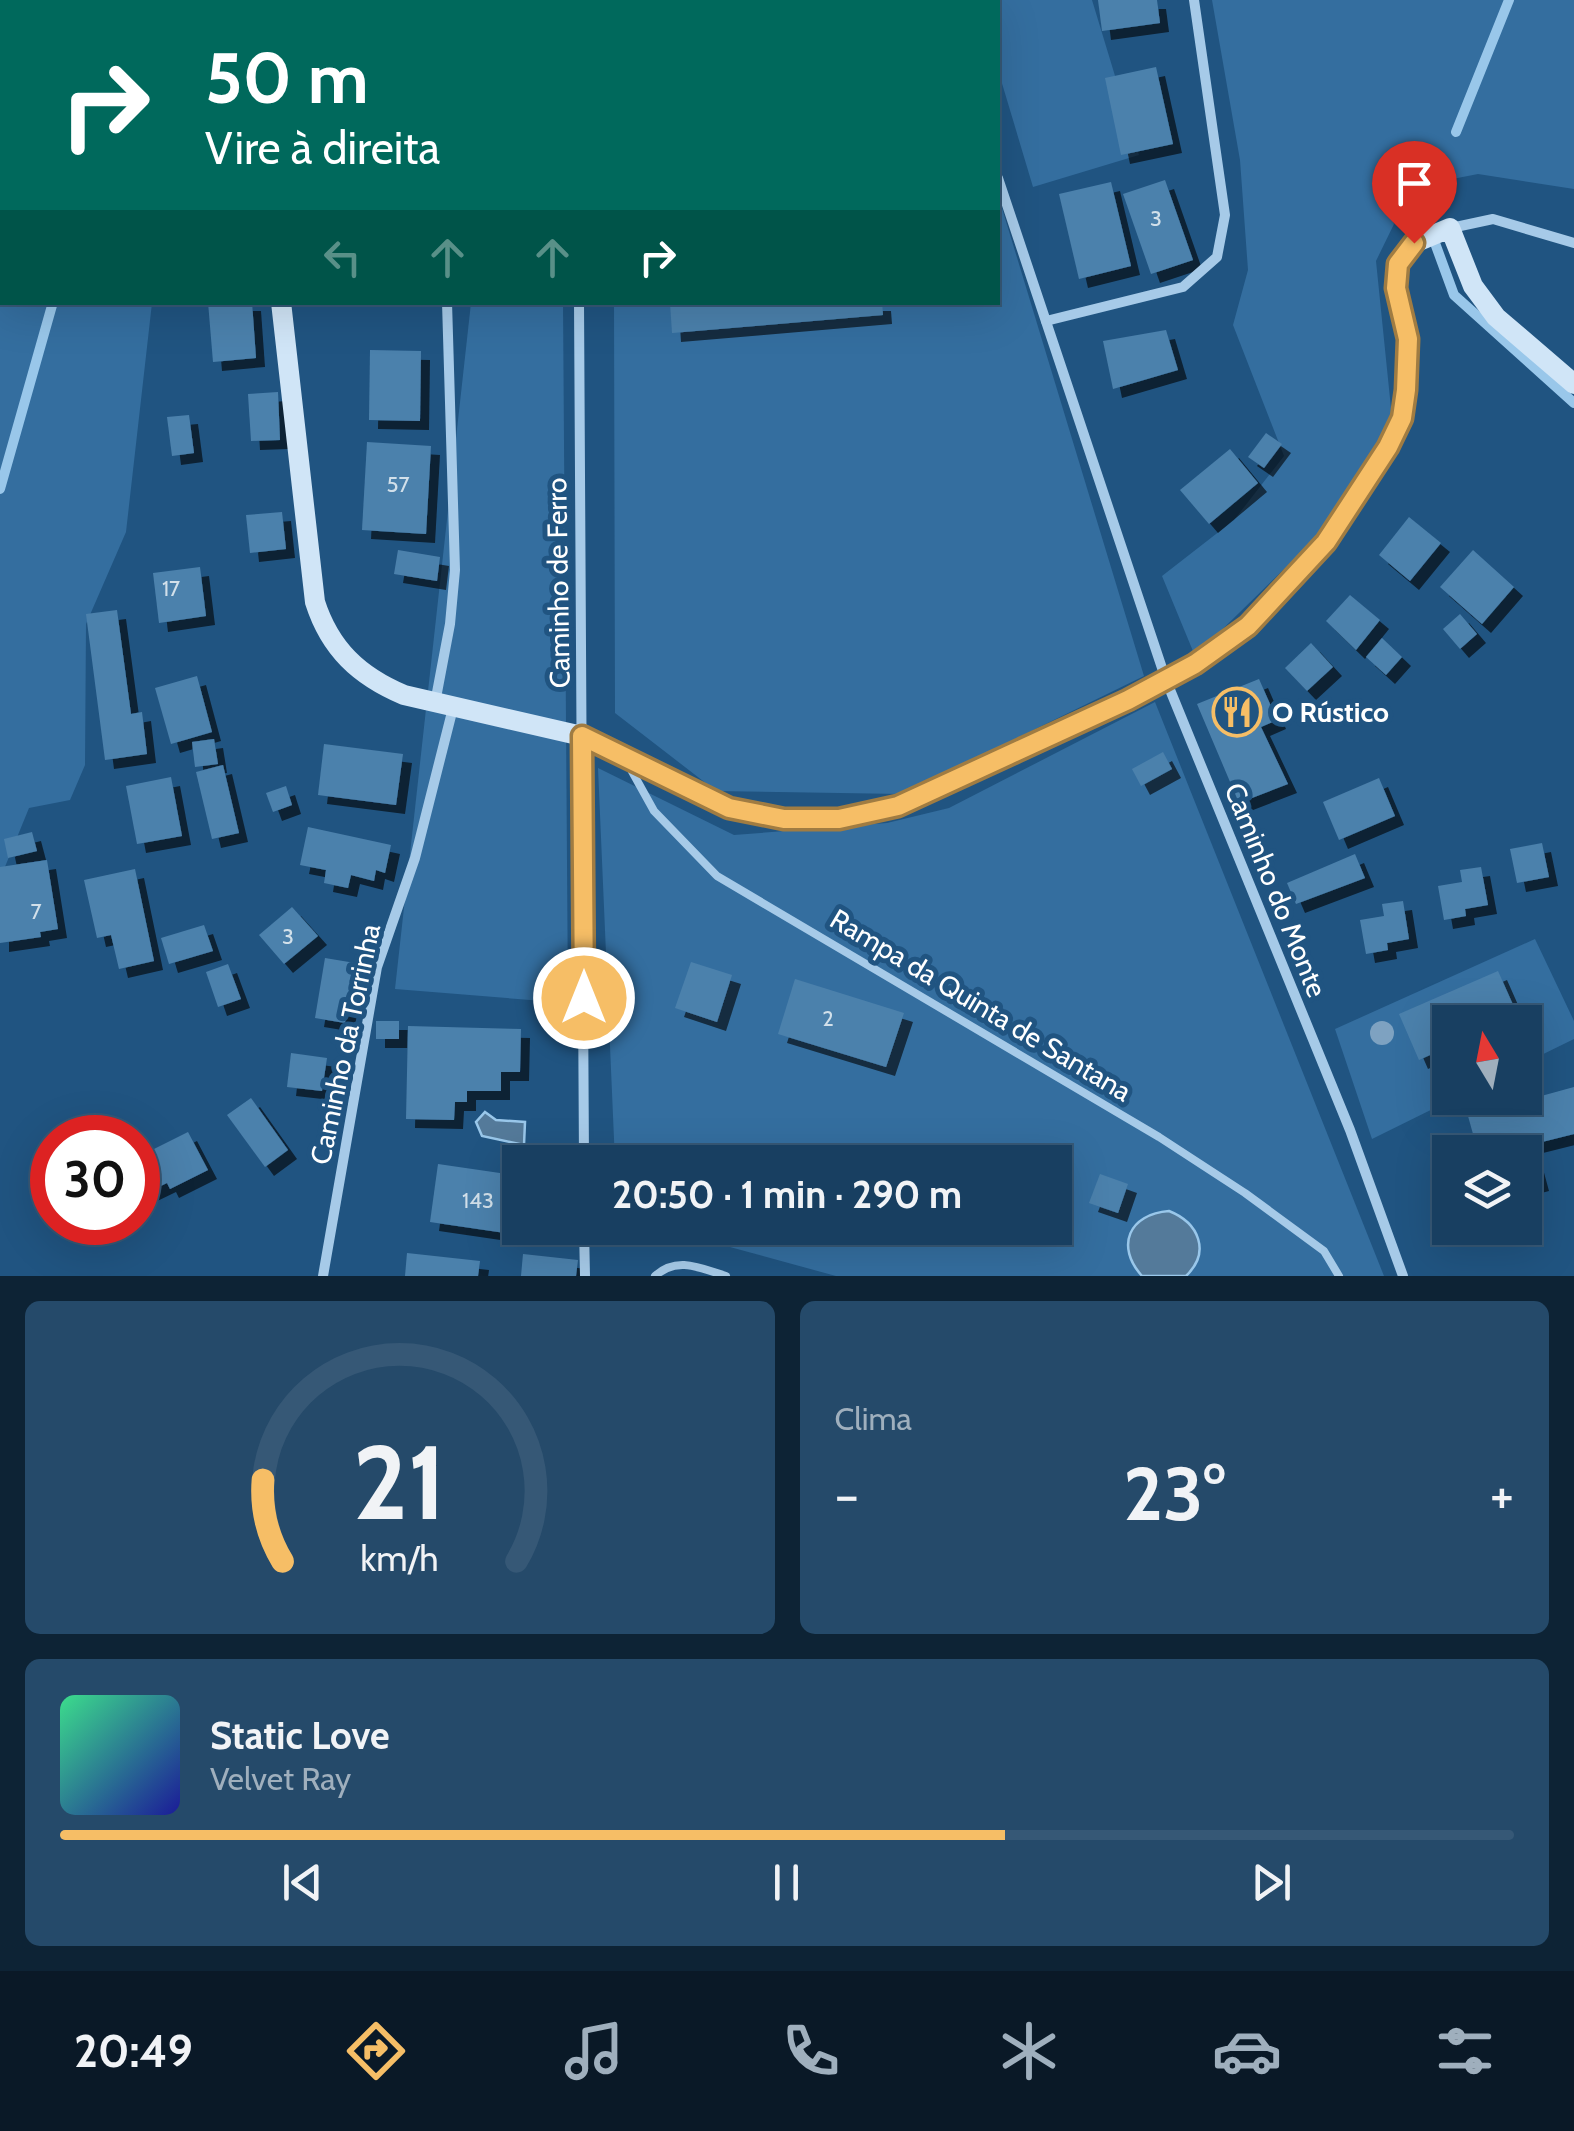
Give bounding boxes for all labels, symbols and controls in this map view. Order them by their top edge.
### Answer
text: 50 m [205,35,369,121]
icon: right [40,40,170,170]
text: Vire à direita [205,121,440,175]
pin [1372,141,1457,244]
icon: arrive [1387,156,1442,211]
house number: 3 [1150,205,1162,232]
icon: left [315,230,370,285]
icon: ahead [420,230,475,285]
icon: ahead [525,230,580,285]
icon: right [630,230,685,285]
house number: 57 [387,471,409,498]
street label: Caminho de Ferro [539,478,577,688]
house number: 17 [162,575,180,602]
restaurant icon: O Rústico [1211,686,1263,738]
place label: O Rústico [1272,695,1389,729]
street label: Caminho do Monte [1218,778,1334,1002]
house number: 7 [30,898,42,925]
street label: Rampa da Quinta de Santana [824,901,1138,1109]
street label: Caminho da Torrinha [303,920,387,1167]
house number: 3 [282,923,294,950]
position arrow [532,946,636,1050]
house number: 2 [822,1005,834,1032]
north arrow [1432,1005,1542,1115]
map controls [1432,1005,1542,1245]
speed limit sign: 30 [30,1115,160,1245]
button: layers [1432,1135,1542,1245]
text: 20:50 · 1 min · 290 m [612,1171,962,1218]
house number: 143 [462,1187,494,1214]
text: Clima [835,1399,912,1438]
text: 21 [353,1419,446,1545]
text: 23° [1123,1448,1225,1539]
text: − [835,1461,859,1528]
text: + [1490,1461,1514,1528]
text: km/h [361,1537,439,1580]
text: Static Love [210,1712,389,1759]
text: Velvet Ray [210,1759,351,1798]
icon: previous [275,1855,330,1910]
icon: pause [759,1855,814,1910]
icon: next [1244,1855,1299,1910]
icon: directions [341,2016,411,2086]
icon: music [559,2016,629,2086]
icon: phone [776,2016,846,2086]
icon: climate [994,2016,1064,2086]
icon: car [1212,2016,1282,2086]
icon: filters [1430,2016,1500,2086]
text: 20:49 [74,2024,193,2078]

